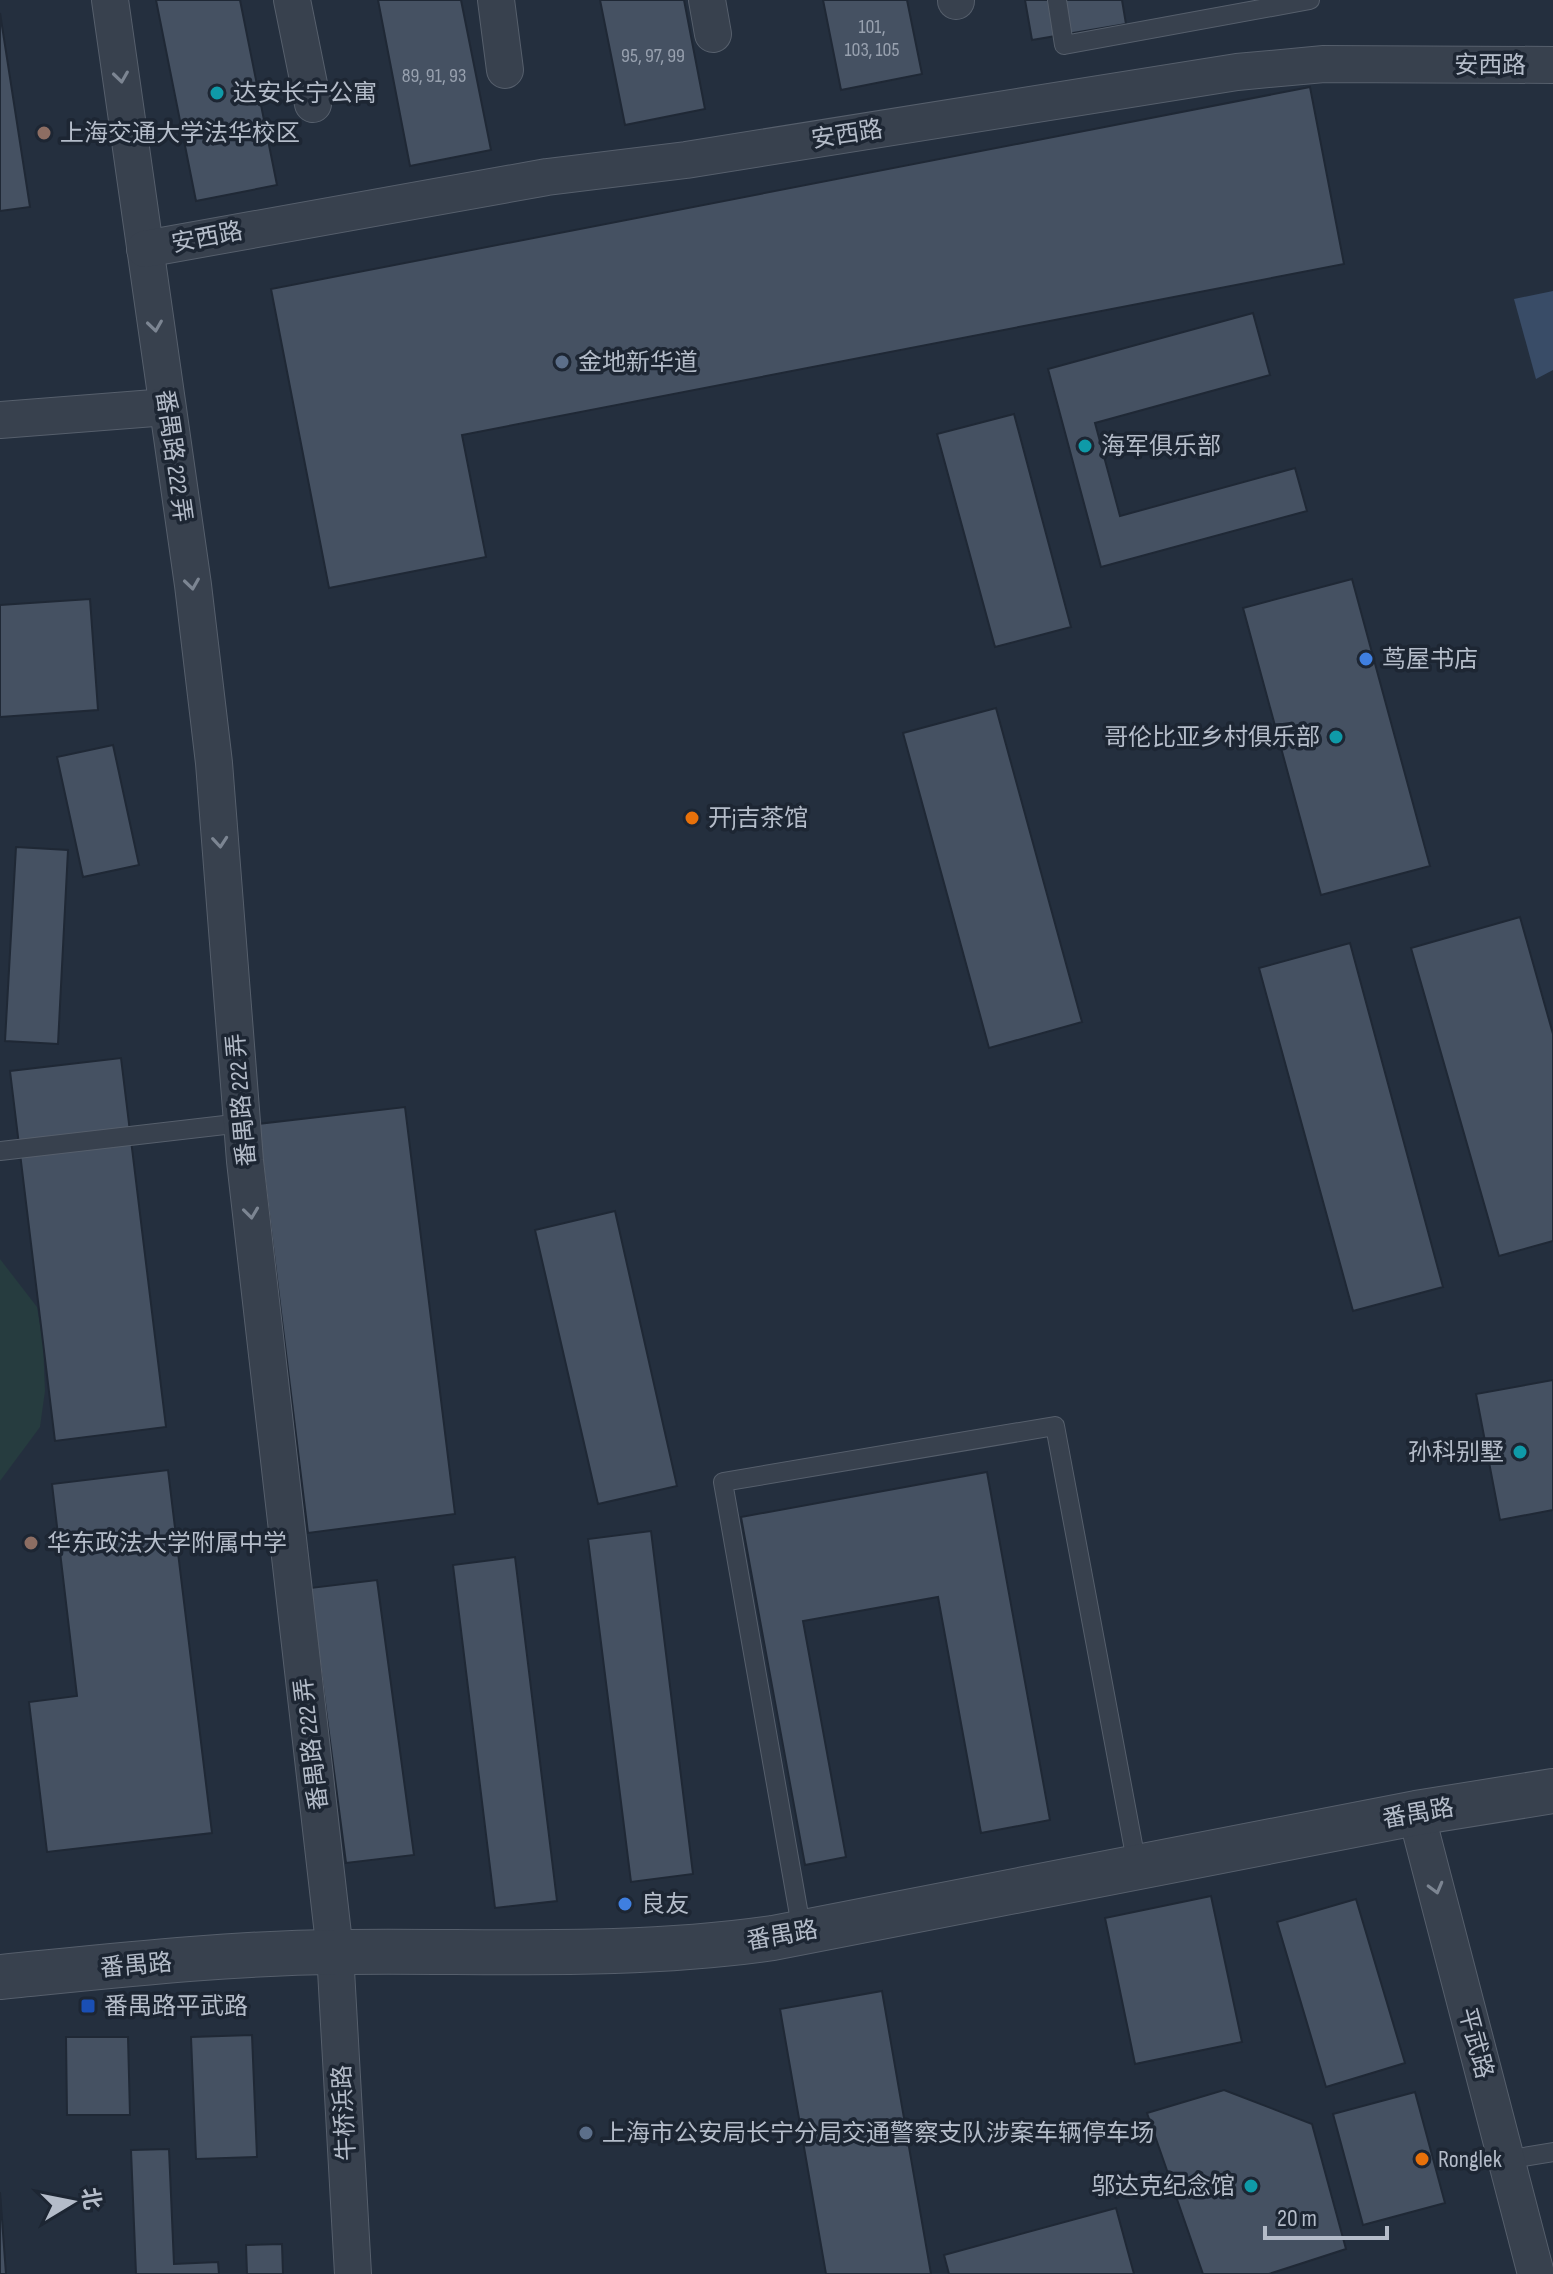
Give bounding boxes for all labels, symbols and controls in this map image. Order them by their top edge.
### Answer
house number: 101, 103, 105 [845,15,899,62]
house number: 95, 97, 99 [621,44,685,68]
street label: 安西路 [1454,51,1526,80]
house number: 89, 91, 93 [402,64,466,88]
one-way arrow [112,70,129,84]
place label: 达安长宁公寓 [233,79,377,108]
marker: 达安长宁公寓 [208,84,226,102]
street label: 安西路 [809,115,885,154]
place label: 上海交通大学法华校区 [60,119,300,148]
marker: 上海交通大学法华校区 [35,124,53,142]
street label: 安西路 [169,216,245,259]
one-way arrow [147,320,164,333]
place label: 金地新华道 [578,348,698,377]
marker: 金地新华道 [553,353,571,371]
street label: 番禺路 222 弄 [150,388,197,524]
place label: 海军俱乐部 [1101,432,1221,461]
marker: 海军俱乐部 [1076,437,1094,455]
one-way arrow [183,577,200,591]
place label: 茑屋书店 [1382,645,1478,674]
marker: 茑屋书店 [1357,650,1375,668]
place label: 哥伦比亚乡村俱乐部 [1104,723,1320,752]
marker: 哥伦比亚乡村俱乐部 [1327,728,1345,746]
place label: 开j吉茶馆 [708,804,808,833]
marker: 开j吉茶馆 [683,809,701,827]
one-way arrow [212,836,229,849]
street label: 番禺路 222 弄 [221,1032,262,1168]
one-way arrow [242,1207,259,1220]
place label: 孙科别墅 [1408,1438,1504,1467]
marker: 孙科别墅 [1511,1443,1529,1461]
place label: 华东政法大学附属中学 [47,1529,287,1558]
marker: 华东政法大学附属中学 [22,1534,40,1552]
street label: 番禺路 222 弄 [289,1676,334,1812]
street label: 番禺路 [1380,1793,1456,1834]
one-way arrow [1426,1881,1443,1894]
place label: 良友 [641,1890,689,1919]
marker: 良友 [616,1895,634,1913]
street label: 番禺路 [744,1915,820,1956]
street label: 番禺路 [99,1948,173,1983]
place label: 番禺路平武路 [104,1992,248,2021]
marker: 番禺路平武路 [79,1997,97,2015]
street label: 平武路 [1452,2005,1499,2082]
street label: 牛桥浜路 [328,2064,361,2162]
place label: 上海市公安局长宁分局交通警察支队涉案车辆停车场 [602,2119,1154,2148]
marker: 上海市公安局长宁分局交通警察支队涉案车辆停车场 [577,2124,595,2142]
place label: Ronglek [1438,2145,1502,2174]
marker: Ronglek [1413,2150,1431,2168]
north arrow [32,2162,112,2242]
place label: 邬达克纪念馆 [1091,2172,1235,2201]
marker: 邬达克纪念馆 [1242,2177,1260,2195]
text: 北 [75,2186,105,2212]
scale bar [1265,2190,1387,2240]
text: 20 m [1277,2204,1317,2233]

